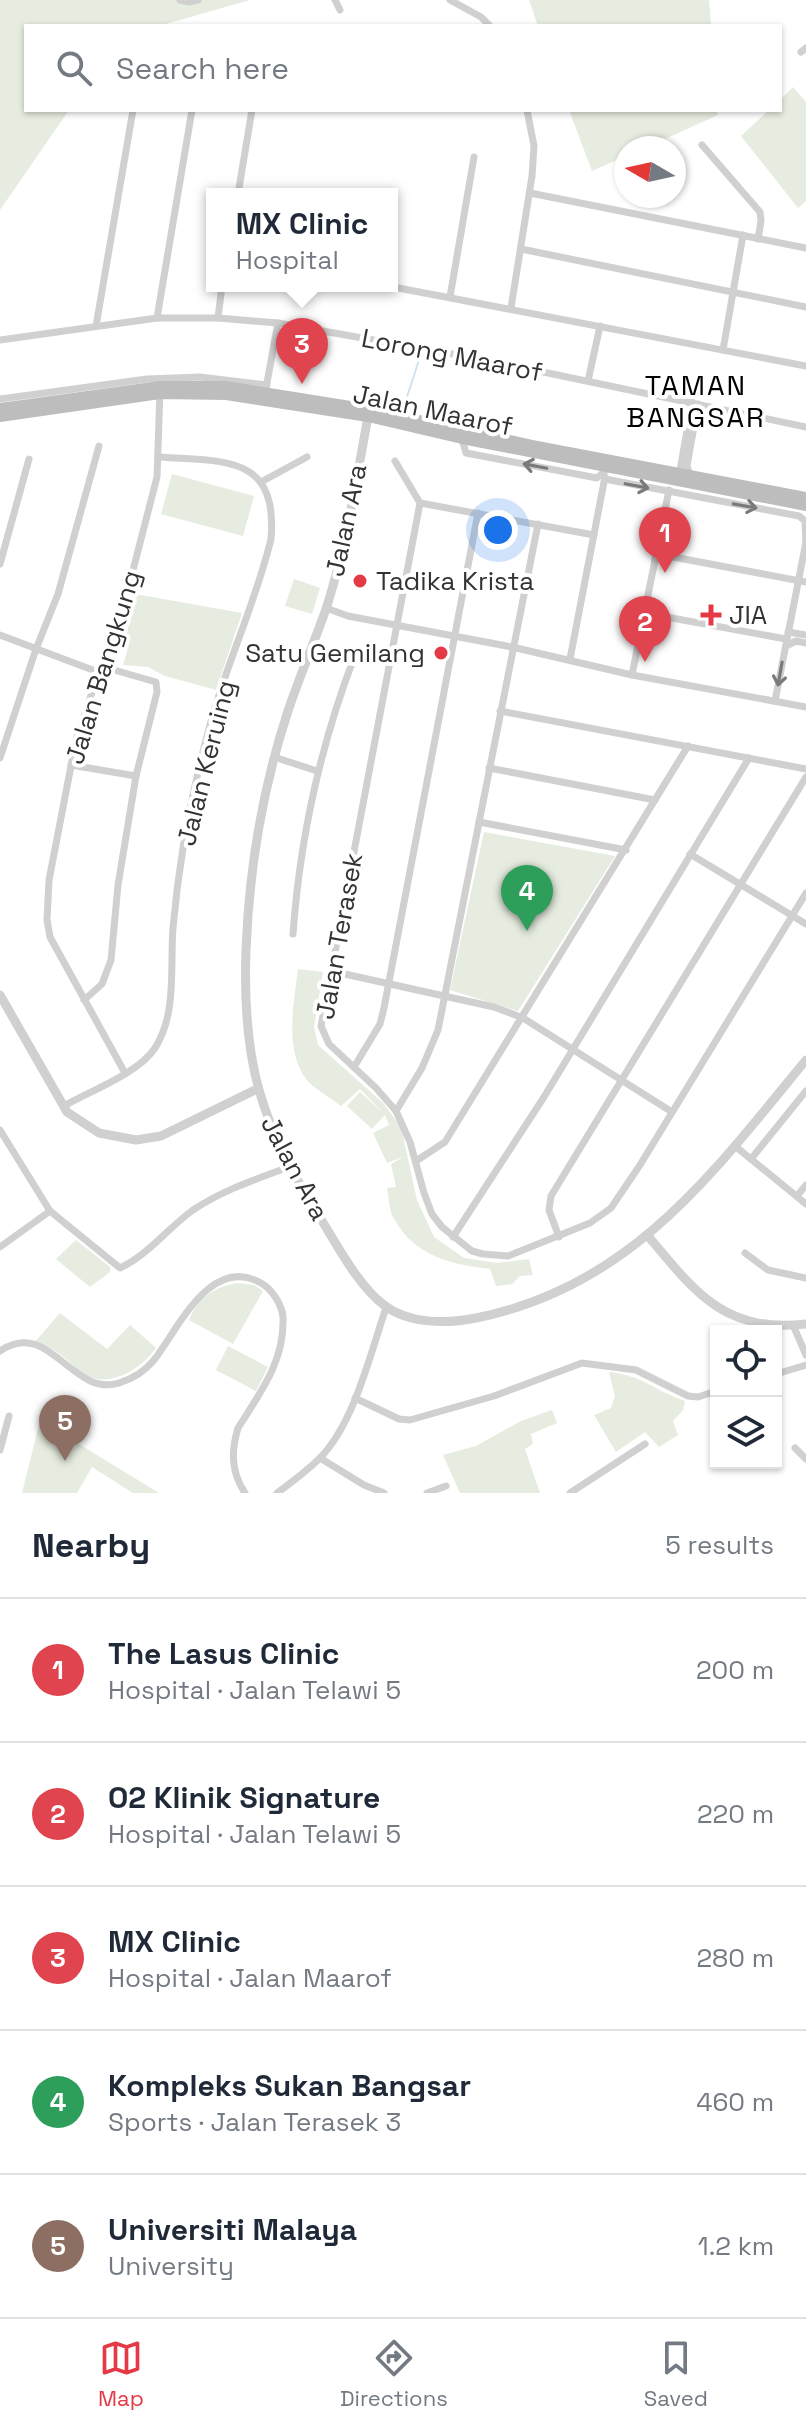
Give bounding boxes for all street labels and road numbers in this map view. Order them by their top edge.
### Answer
street label: Lorong Maarof [359,321,545,389]
street label: Jalan Maarof [350,376,516,444]
street label: Jalan Ara [318,461,374,579]
street label: Jalan Bangkung [57,566,149,768]
street label: Jalan Keruing [169,677,243,849]
street label: Jalan Terasek [308,850,370,1022]
street label: Jalan Ara [253,1110,337,1226]

